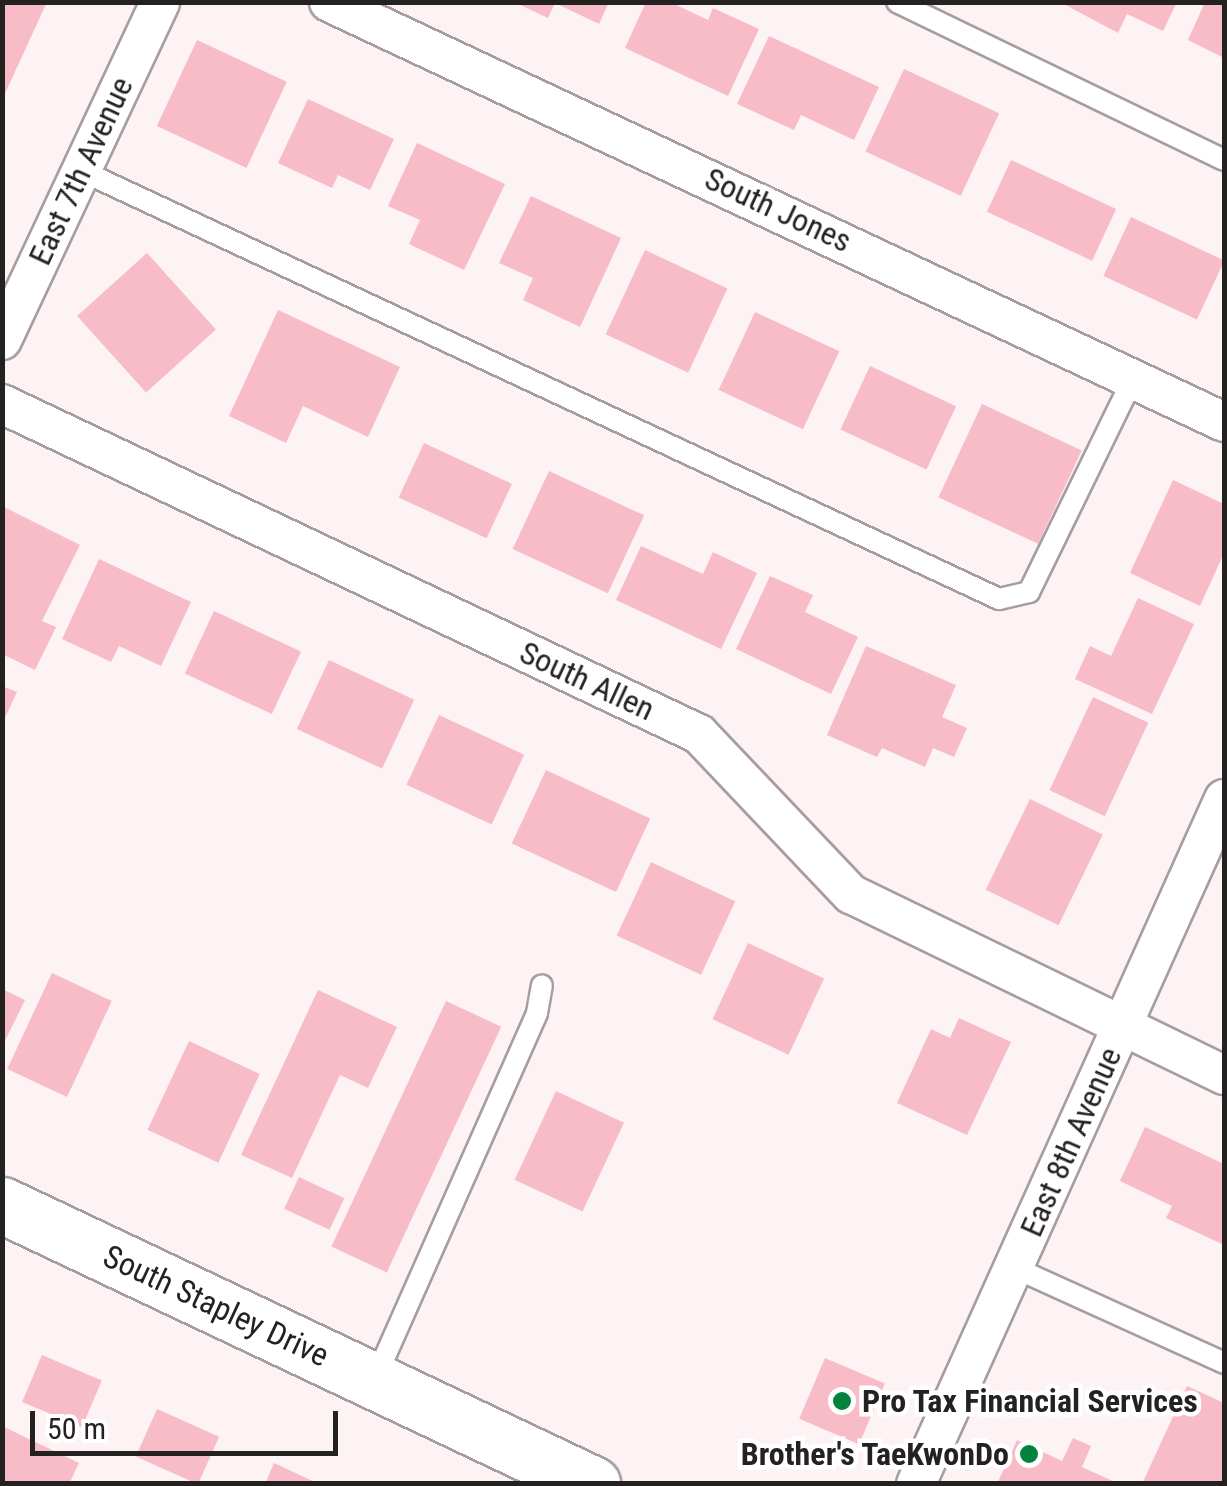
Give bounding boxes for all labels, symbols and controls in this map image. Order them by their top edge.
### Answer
street label: East 7th Avenue [21,71,141,271]
street label: South Jones [699,159,857,261]
street label: South Allen [514,633,660,729]
street label: East 8th Avenue [1012,1042,1130,1242]
street label: South Stapley Drive [97,1237,335,1375]
place label: Pro Tax Financial Services [862,1382,1199,1420]
marker: Pro Tax Financial Services [831,1390,853,1412]
scale bar [35,1391,342,1453]
text: 50 m [47,1411,106,1446]
place label: Brother's TaeKwonDo [740,1435,1009,1473]
marker: Brother's TaeKwonDo [1018,1443,1040,1465]

